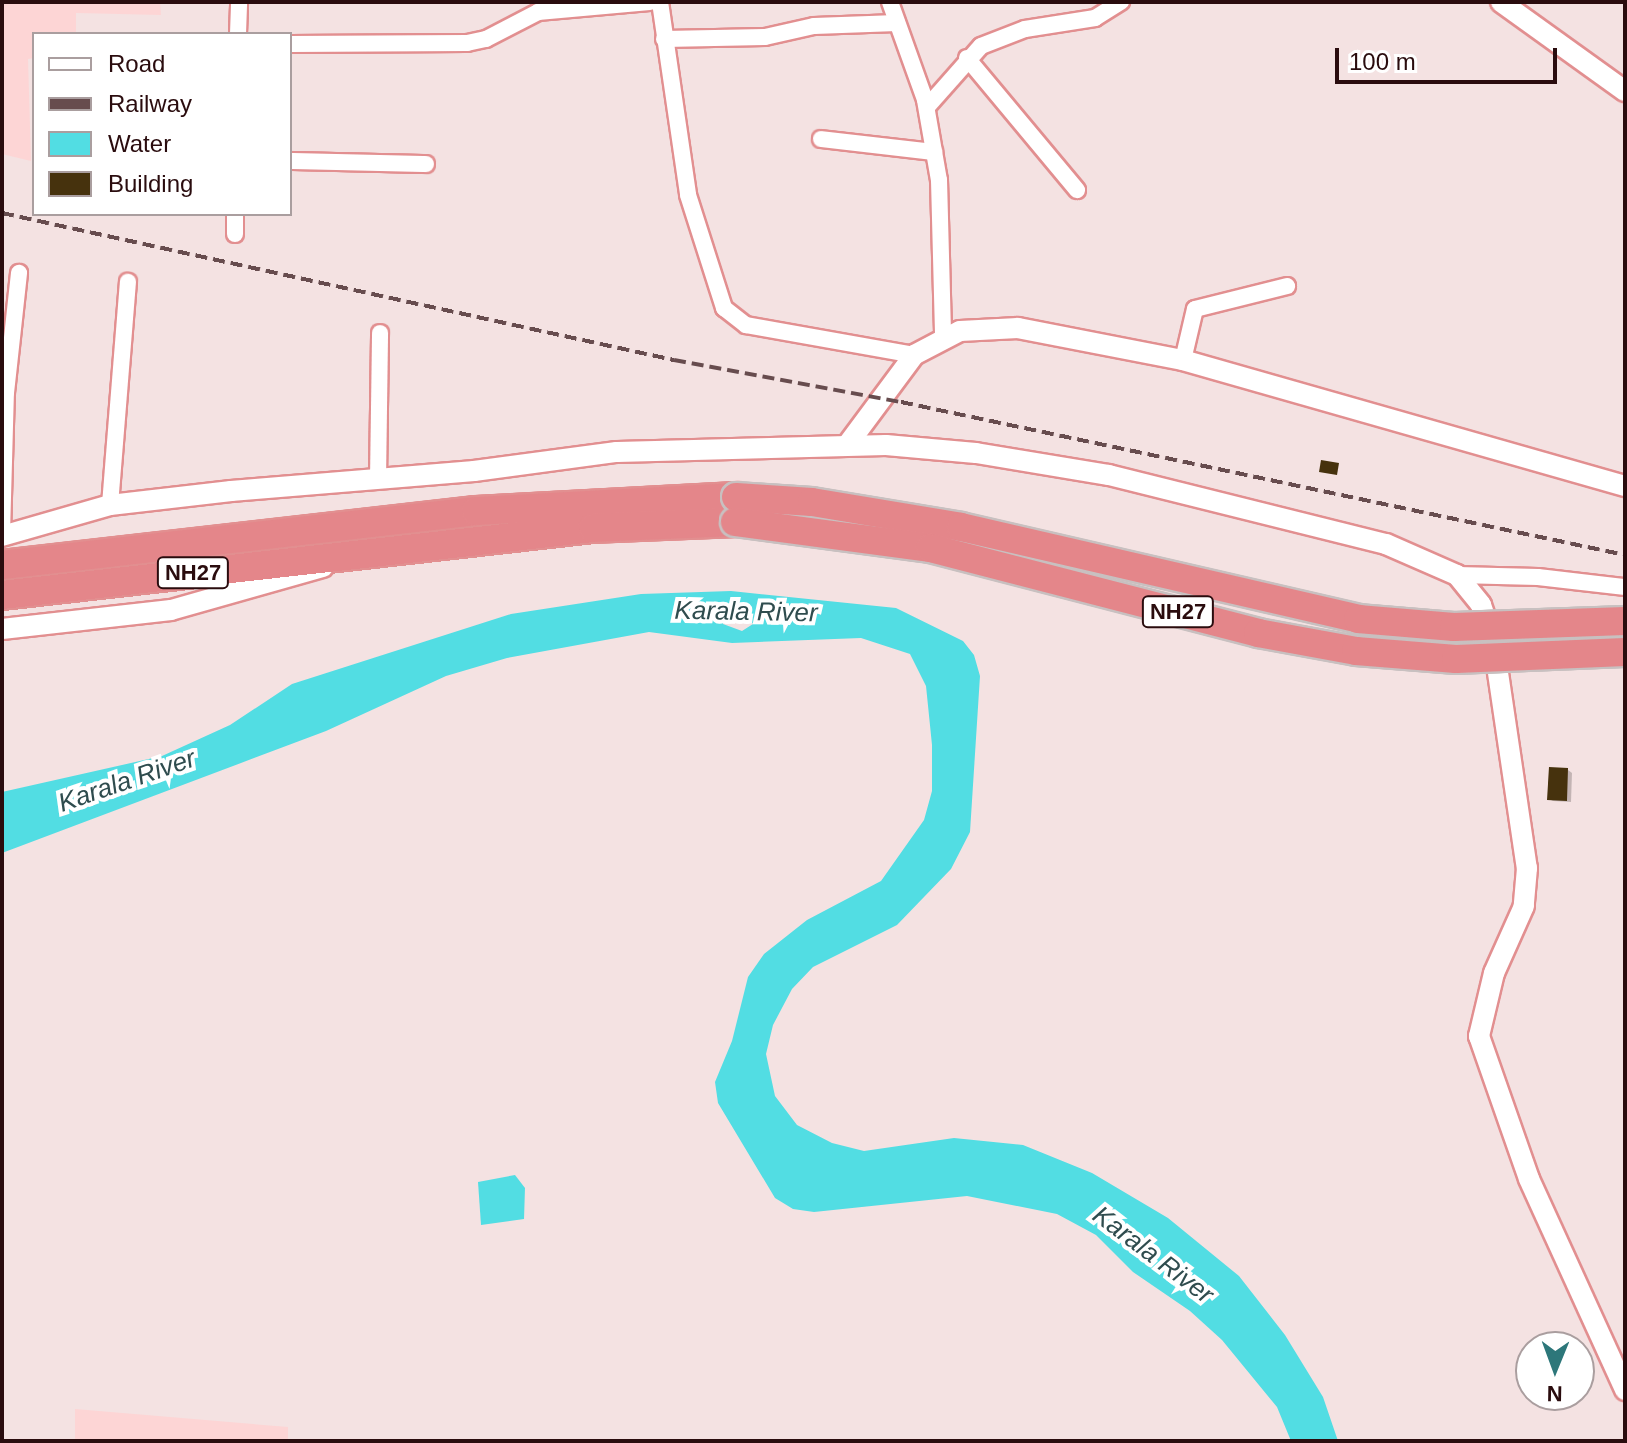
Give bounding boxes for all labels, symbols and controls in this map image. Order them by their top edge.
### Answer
legend [32,32,292,216]
scale bar [1339,32,1561,82]
text: 100 m [1349,48,1416,75]
text: Road [108,50,165,77]
text: Railway [108,90,192,117]
text: Water [108,130,171,157]
text: Building [108,170,193,197]
road number: NH27 [155,555,231,591]
road number: NH27 [1140,594,1216,630]
water label: Karala River [674,595,818,629]
water label: Karala River [54,743,200,819]
water label: Karala River [1086,1199,1220,1311]
north arrow [1515,1331,1595,1411]
text: N [1546,1381,1563,1406]

